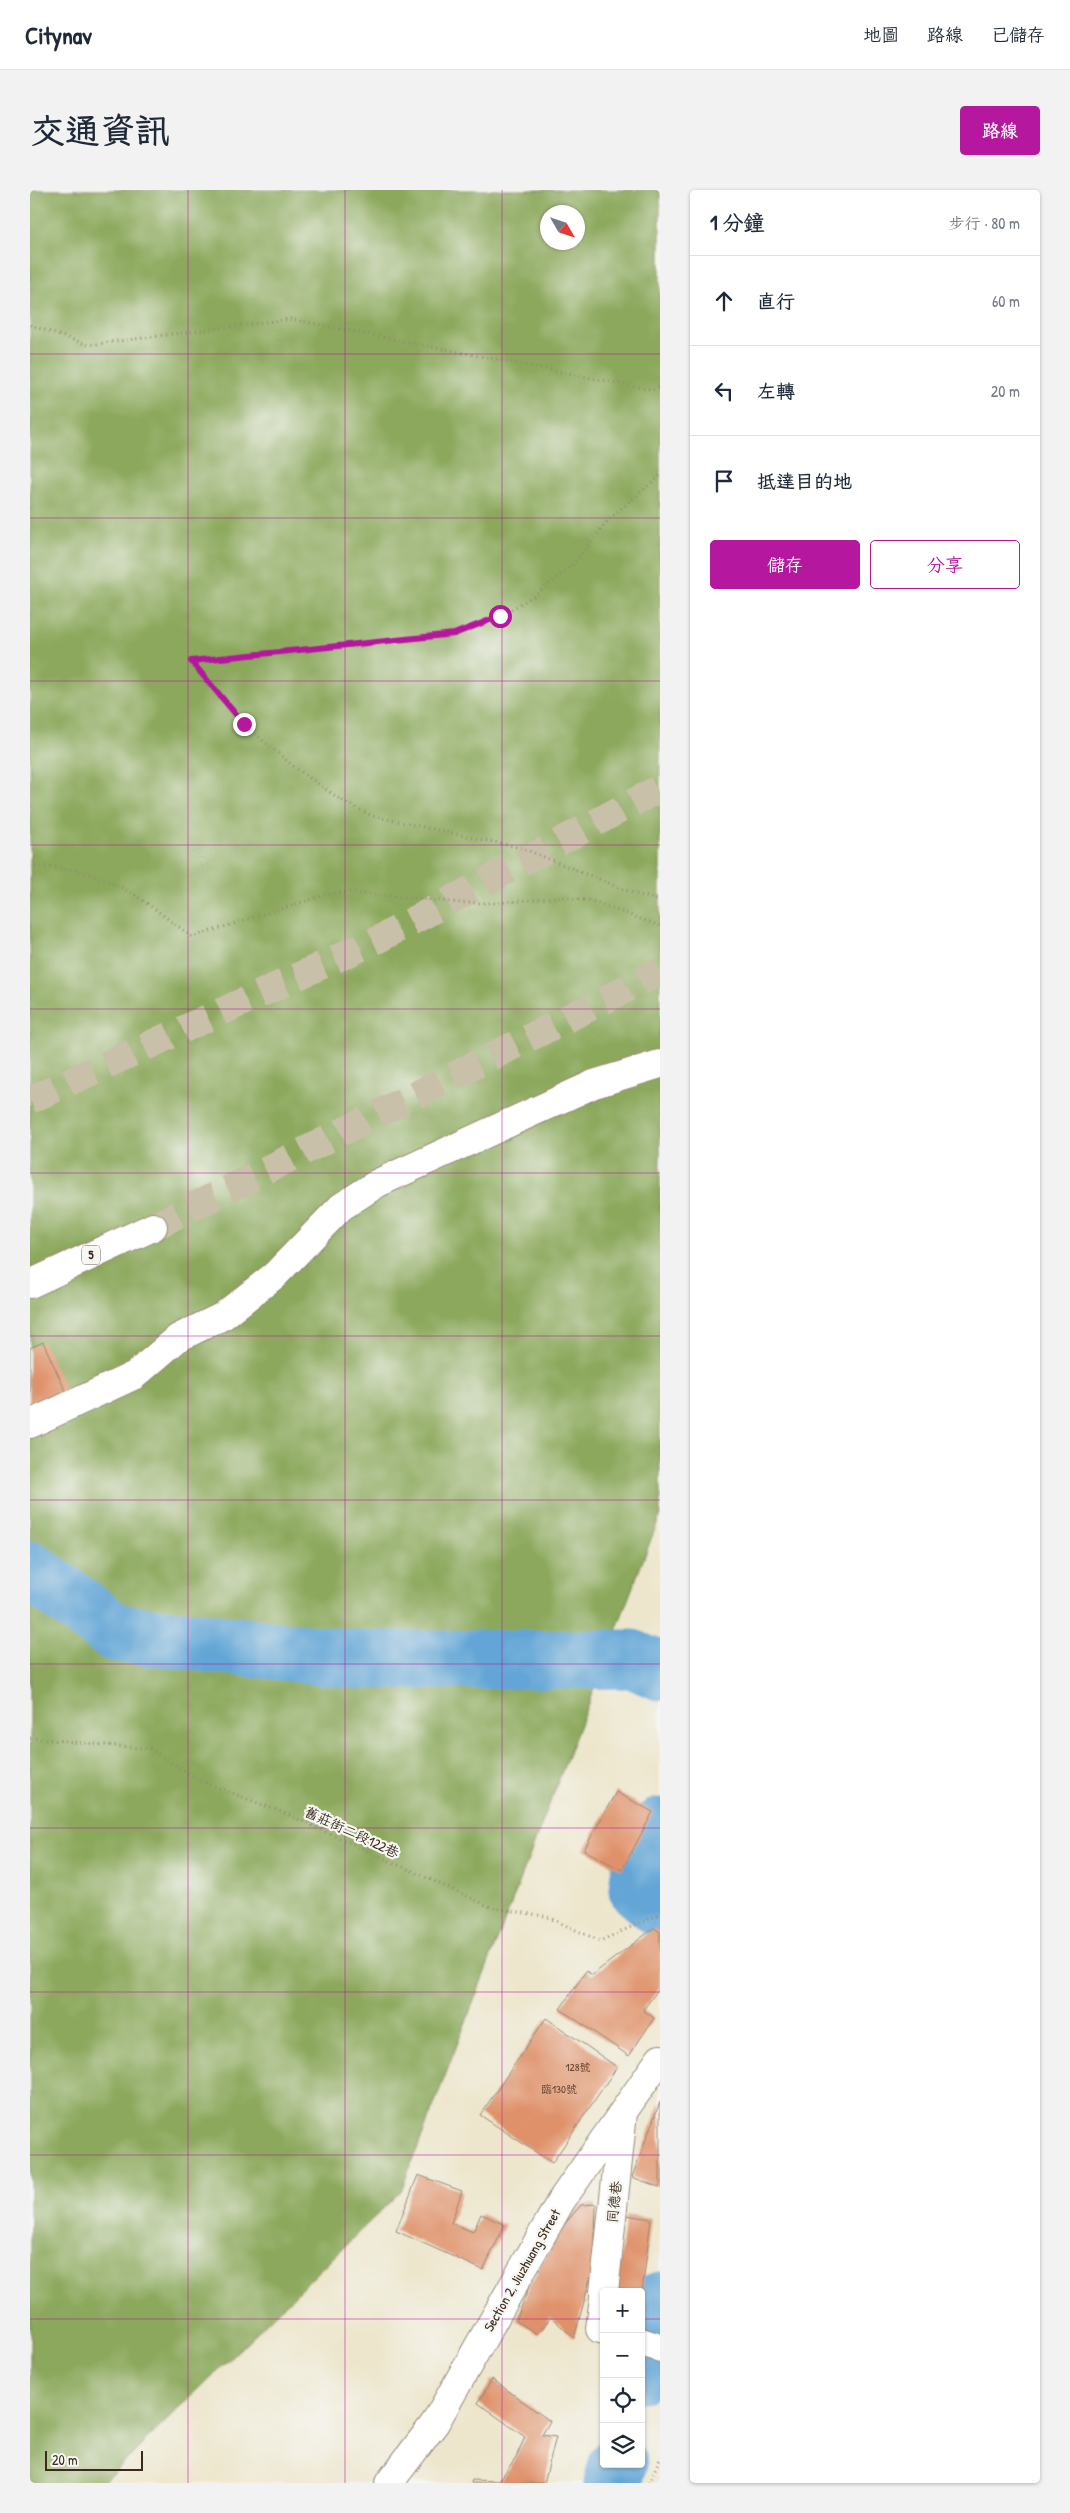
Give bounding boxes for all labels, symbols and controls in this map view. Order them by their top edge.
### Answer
text: Citynav [25,19,92,51]
text: 地圖 [863,22,899,47]
text: 路線 [927,22,963,47]
text: 已儲存 [991,22,1045,47]
button: 路線 [960,106,1040,155]
text: 交通資訊 [30,107,170,154]
north arrow [540,205,585,250]
text: 1 分鐘 [710,208,764,237]
text: 步行 · 80 m [949,212,1020,234]
icon: ahead [710,287,738,315]
text: 直行 [757,288,795,314]
text: 60 m [992,290,1020,312]
icon: left [710,377,738,405]
text: 左轉 [757,378,795,404]
text: 20 m [991,380,1020,402]
icon: arrive [710,467,738,495]
text: 抵達目的地 [757,468,852,494]
button: 儲存 [710,540,860,589]
button: 分享 [870,540,1020,589]
route start [489,605,512,628]
route end [233,713,256,736]
road number: 5 [82,1246,100,1264]
street label: 舊莊街二段122巷 [302,1801,403,1862]
house number: 128號 [566,2060,590,2074]
house number: 臨130號 [541,2082,577,2096]
street label: 同德巷 [602,2179,625,2224]
street label: Section 2, Jiuzhuang Street [479,2205,565,2335]
map controls [600,2288,645,2468]
button: + [600,2288,645,2333]
button: − [600,2333,645,2378]
button: locate [600,2378,645,2423]
button: layers [600,2423,645,2468]
scale bar [45,2448,142,2471]
text: 20 m [52,2450,78,2469]

